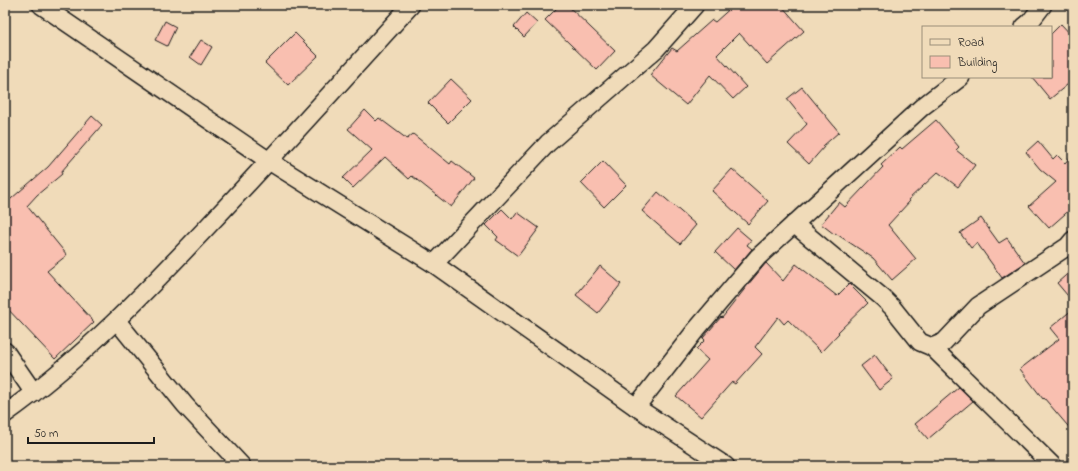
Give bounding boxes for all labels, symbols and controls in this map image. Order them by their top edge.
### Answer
legend [922,26,1052,78]
text: Road [958,34,984,52]
text: Building [957,54,997,73]
scale bar [28,419,154,445]
text: 50 m [34,425,58,443]

